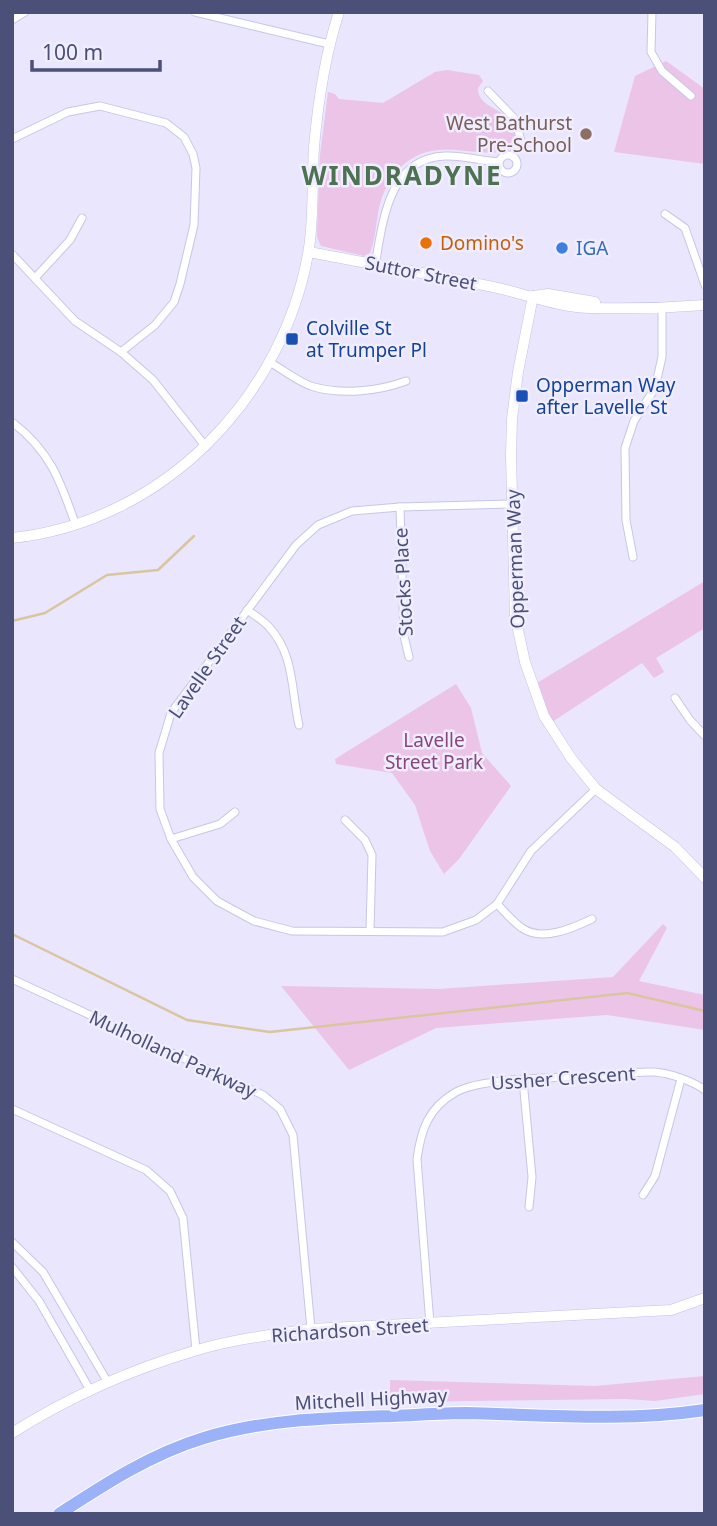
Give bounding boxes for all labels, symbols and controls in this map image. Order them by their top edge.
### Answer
scale bar [32,28,159,72]
text: 100 m [42,38,103,66]
place label: West Bathurst Pre-School [446,110,572,158]
marker: West Bathurst Pre-School [578,126,594,142]
district label: WINDRADYNE [301,157,503,193]
place label: Domino's [440,230,524,256]
marker: Domino's [418,235,434,251]
place label: IGA [576,235,609,261]
marker: IGA [554,240,570,256]
street label: Suttor Street [363,249,479,297]
place label: Colville St at Trumper Pl [306,315,427,363]
marker: Colville St at Trumper Pl [284,331,300,347]
place label: Opperman Way after Lavelle St [536,372,676,420]
marker: Opperman Way after Lavelle St [514,388,530,404]
street label: Opperman Way [500,489,530,629]
street label: Stocks Place [387,527,419,637]
street label: Lavelle Street [162,610,252,723]
park label: Lavelle Street Park [385,727,483,775]
street label: Mulholland Parkway [85,1004,261,1104]
street label: Ussher Crescent [490,1060,636,1096]
street label: Richardson Street [270,1312,430,1348]
street label: Mitchell Highway [294,1382,448,1416]

